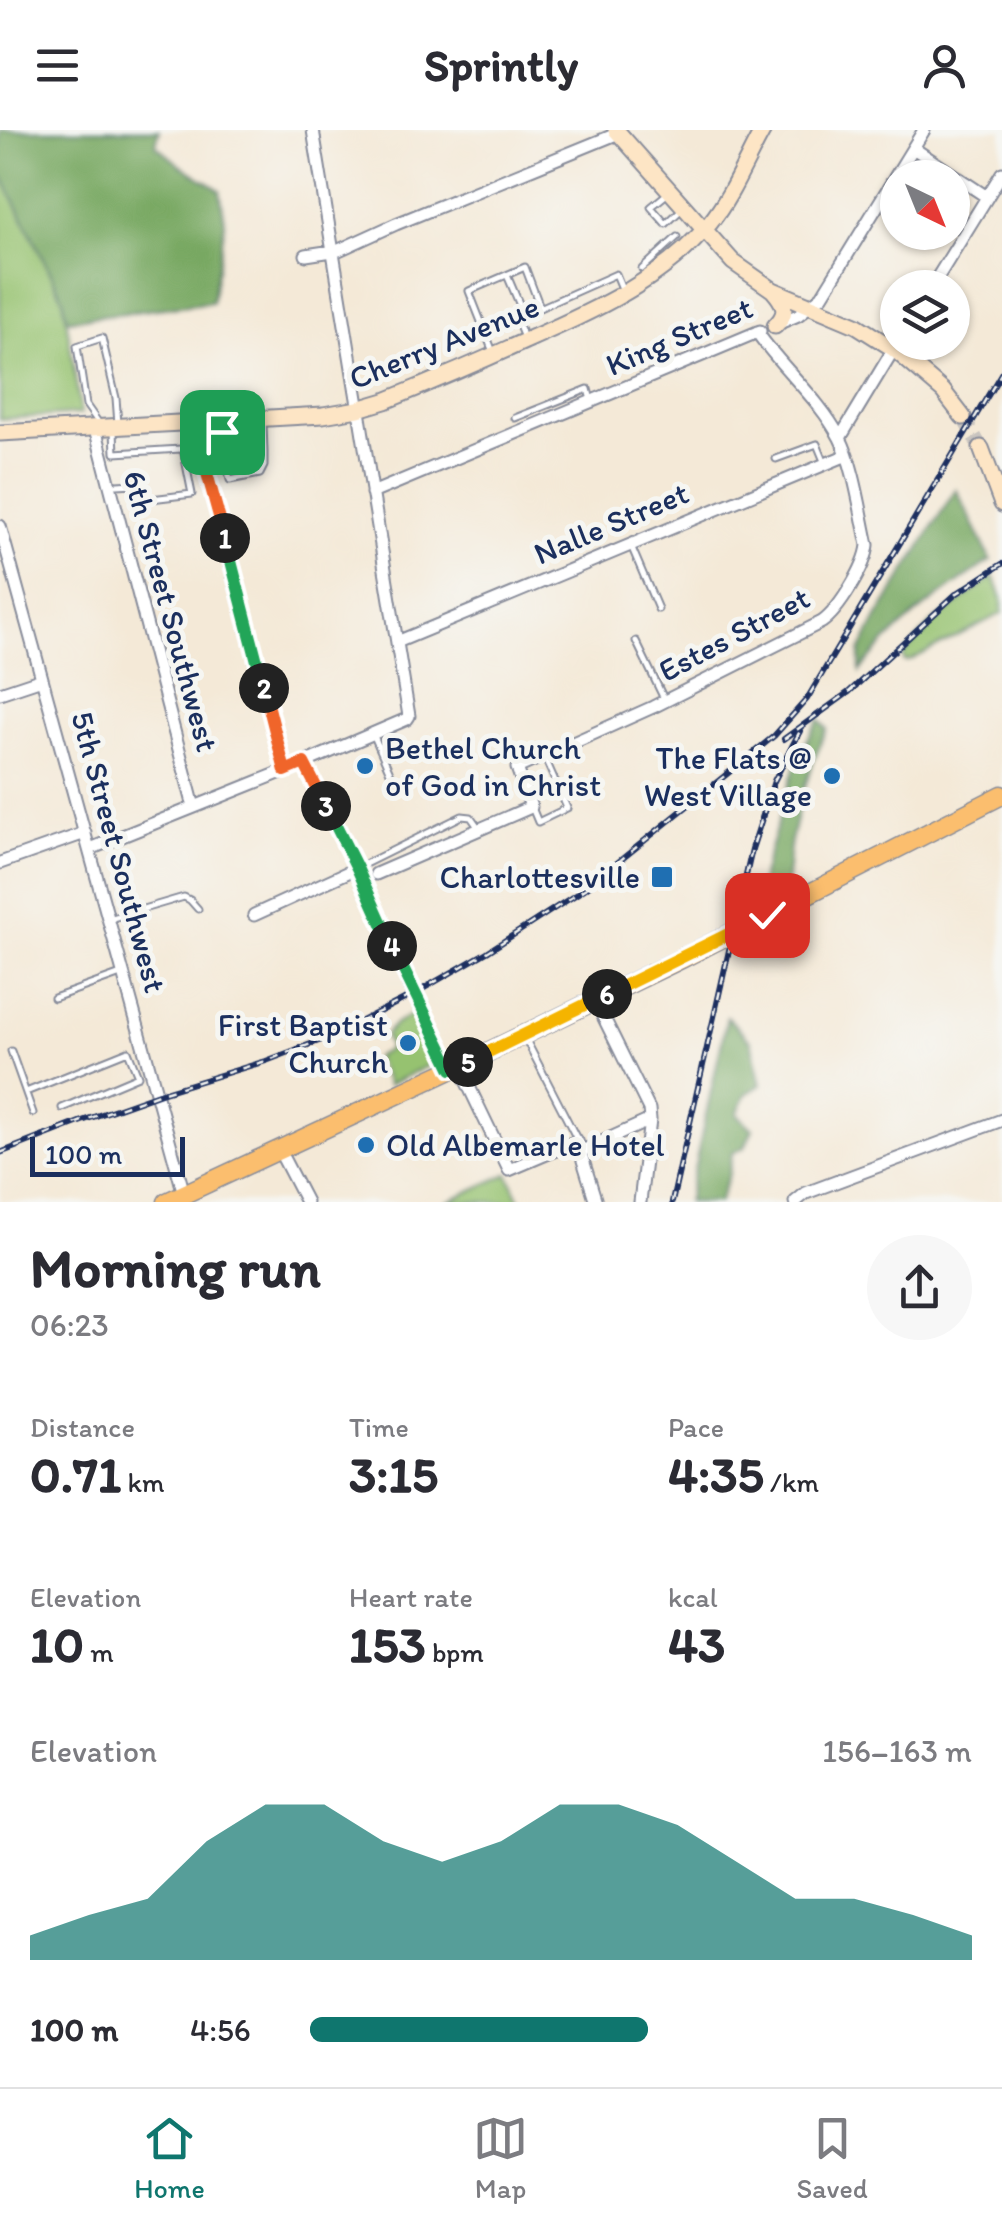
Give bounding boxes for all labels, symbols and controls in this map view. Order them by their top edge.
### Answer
icon: menu [30,38,85,93]
text: Sprintly [424,38,578,92]
icon: person [917,38,972,93]
north arrow [880,160,970,250]
map controls [880,160,970,360]
button: layers [880,270,970,360]
street label: Cherry Avenue [343,287,545,397]
street label: King Street [600,288,758,384]
pin [180,390,265,475]
icon: arrive [195,405,250,460]
street label: 6th Street Southwest [115,466,227,756]
street label: Nalle Street [528,473,694,573]
pin: 1 [200,513,250,563]
text: 1 [219,521,232,555]
street label: Estes Street [652,578,816,690]
pin: 2 [239,663,289,713]
text: 2 [257,671,271,705]
street label: 5th Street Southwest [63,707,175,997]
place label: Bethel Church of God in Christ [385,729,601,804]
place label: The Flats @ West Village [644,739,812,814]
marker: Bethel Church of God in Christ [354,755,376,777]
marker: The Flats @ West Village [821,765,843,787]
pin: 3 [301,781,351,831]
text: 3 [318,789,334,823]
place label: Charlottesville [439,858,640,896]
marker: Charlottesville [649,864,675,890]
pin [725,873,810,958]
icon: check [740,888,795,943]
pin: 4 [367,921,417,971]
text: 4 [384,929,400,963]
pin: 6 [582,969,632,1019]
text: 6 [600,977,614,1011]
place label: First Baptist Church [218,1006,388,1081]
marker: First Baptist Church [397,1032,419,1054]
pin: 5 [443,1037,493,1087]
text: 5 [461,1045,475,1079]
place label: Old Albemarle Hotel [386,1126,665,1164]
scale bar [30,1132,185,1176]
marker: Old Albemarle Hotel [355,1134,377,1156]
text: 100 m [45,1137,122,1171]
text: Morning run [30,1235,321,1301]
button: share [867,1235,972,1340]
text: 06:23 [30,1306,109,1344]
text: Distance [30,1410,135,1444]
text: Time [349,1410,409,1444]
text: Pace [668,1410,724,1444]
text: 0.71 [30,1444,121,1505]
text: 3:15 [349,1444,438,1505]
text: 4:35 [668,1444,764,1505]
text: km [121,1465,164,1499]
text: /km [764,1465,819,1499]
text: Elevation [30,1580,141,1614]
text: Heart rate [349,1580,473,1614]
text: kcal [668,1580,718,1614]
text: 10 [30,1614,84,1675]
text: 153 [349,1614,426,1675]
text: 43 [668,1614,725,1675]
text: m [84,1635,114,1669]
text: bpm [426,1635,484,1669]
text: Elevation [30,1732,157,1770]
text: 156–163 m [822,1732,972,1770]
text: 100 m [30,2011,118,2049]
text: 4:56 [190,2011,251,2049]
tab: Home [134,2111,205,2205]
tab: Map [473,2111,528,2205]
tab: Saved [796,2111,868,2205]

